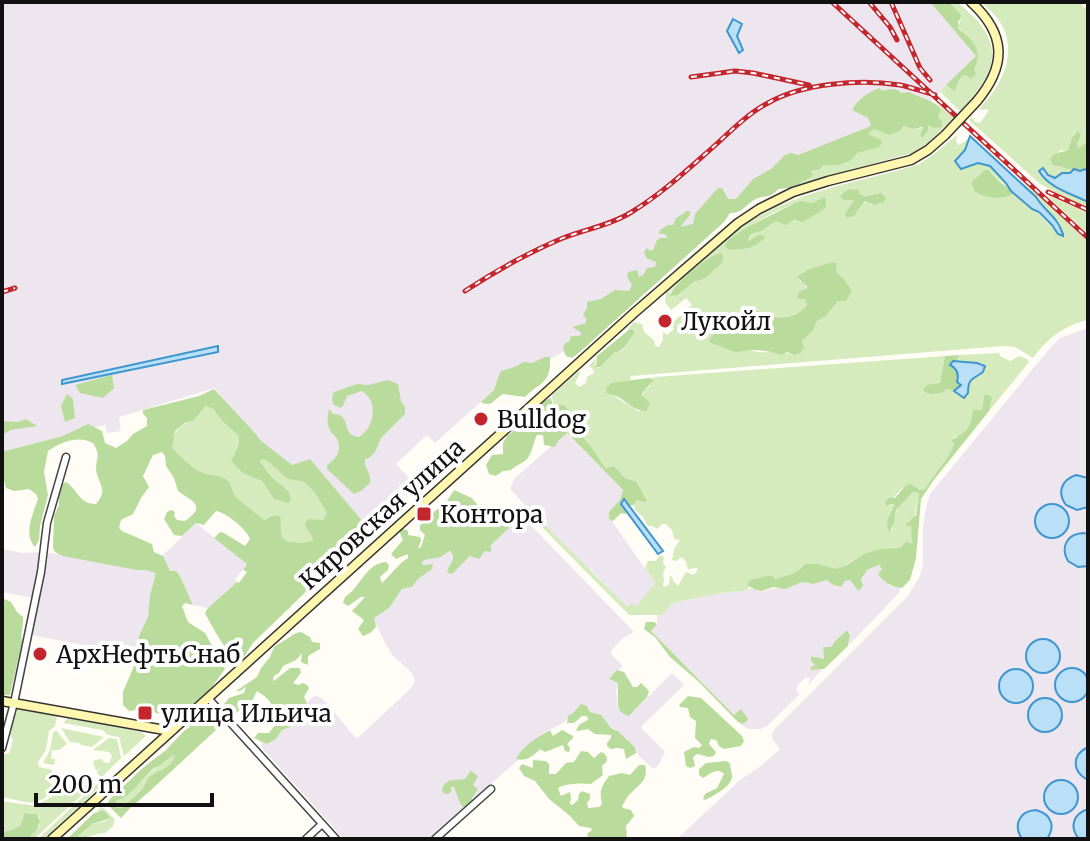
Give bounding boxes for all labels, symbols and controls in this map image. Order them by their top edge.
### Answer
place label: Лукойл [681,306,771,337]
marker: Лукойл [656,312,674,330]
place label: Bulldog [497,404,587,435]
marker: Bulldog [472,410,490,428]
street label: Кировская улица [293,432,471,596]
place label: Контора [440,499,543,530]
marker: Контора [415,505,433,523]
place label: АрхНефтьСнаб [55,639,240,670]
marker: АрхНефтьСнаб [31,645,49,663]
place label: улица Ильича [161,698,332,729]
marker: улица Ильича [136,704,154,722]
scale bar [36,757,212,807]
text: 200 m [48,769,123,800]

